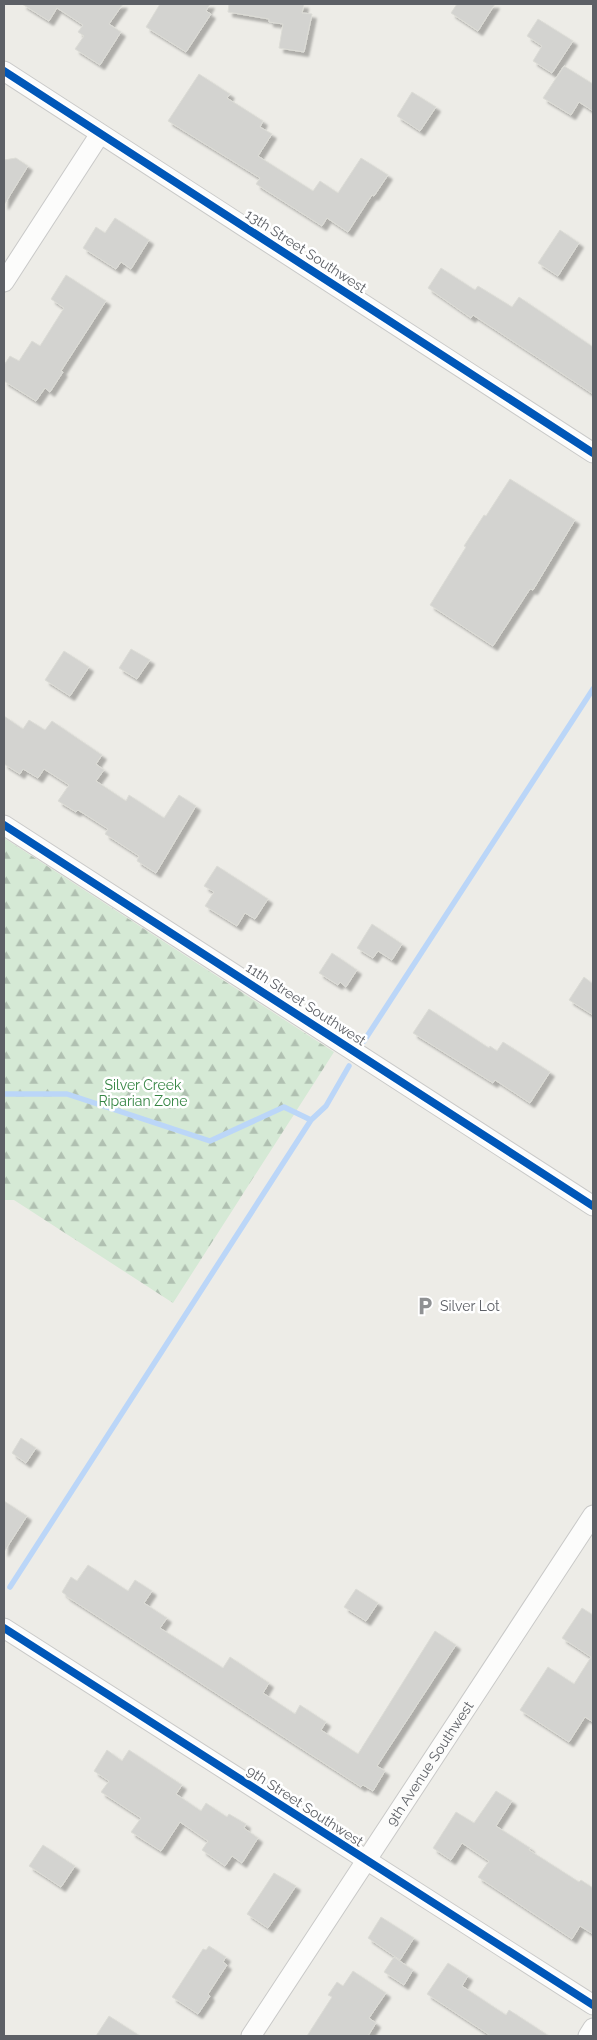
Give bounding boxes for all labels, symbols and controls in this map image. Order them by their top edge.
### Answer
street label: 13th Street Southwest [243,206,370,296]
street label: 11th Street Southwest [243,959,369,1049]
park label: Silver Creek Riparian Zone [98,1077,188,1109]
parking icon: Silver Lot [414,1295,436,1317]
place label: Silver Lot [440,1298,500,1314]
street label: 9th Avenue Southwest [383,1698,477,1829]
street label: 9th Street Southwest [244,1762,366,1850]

